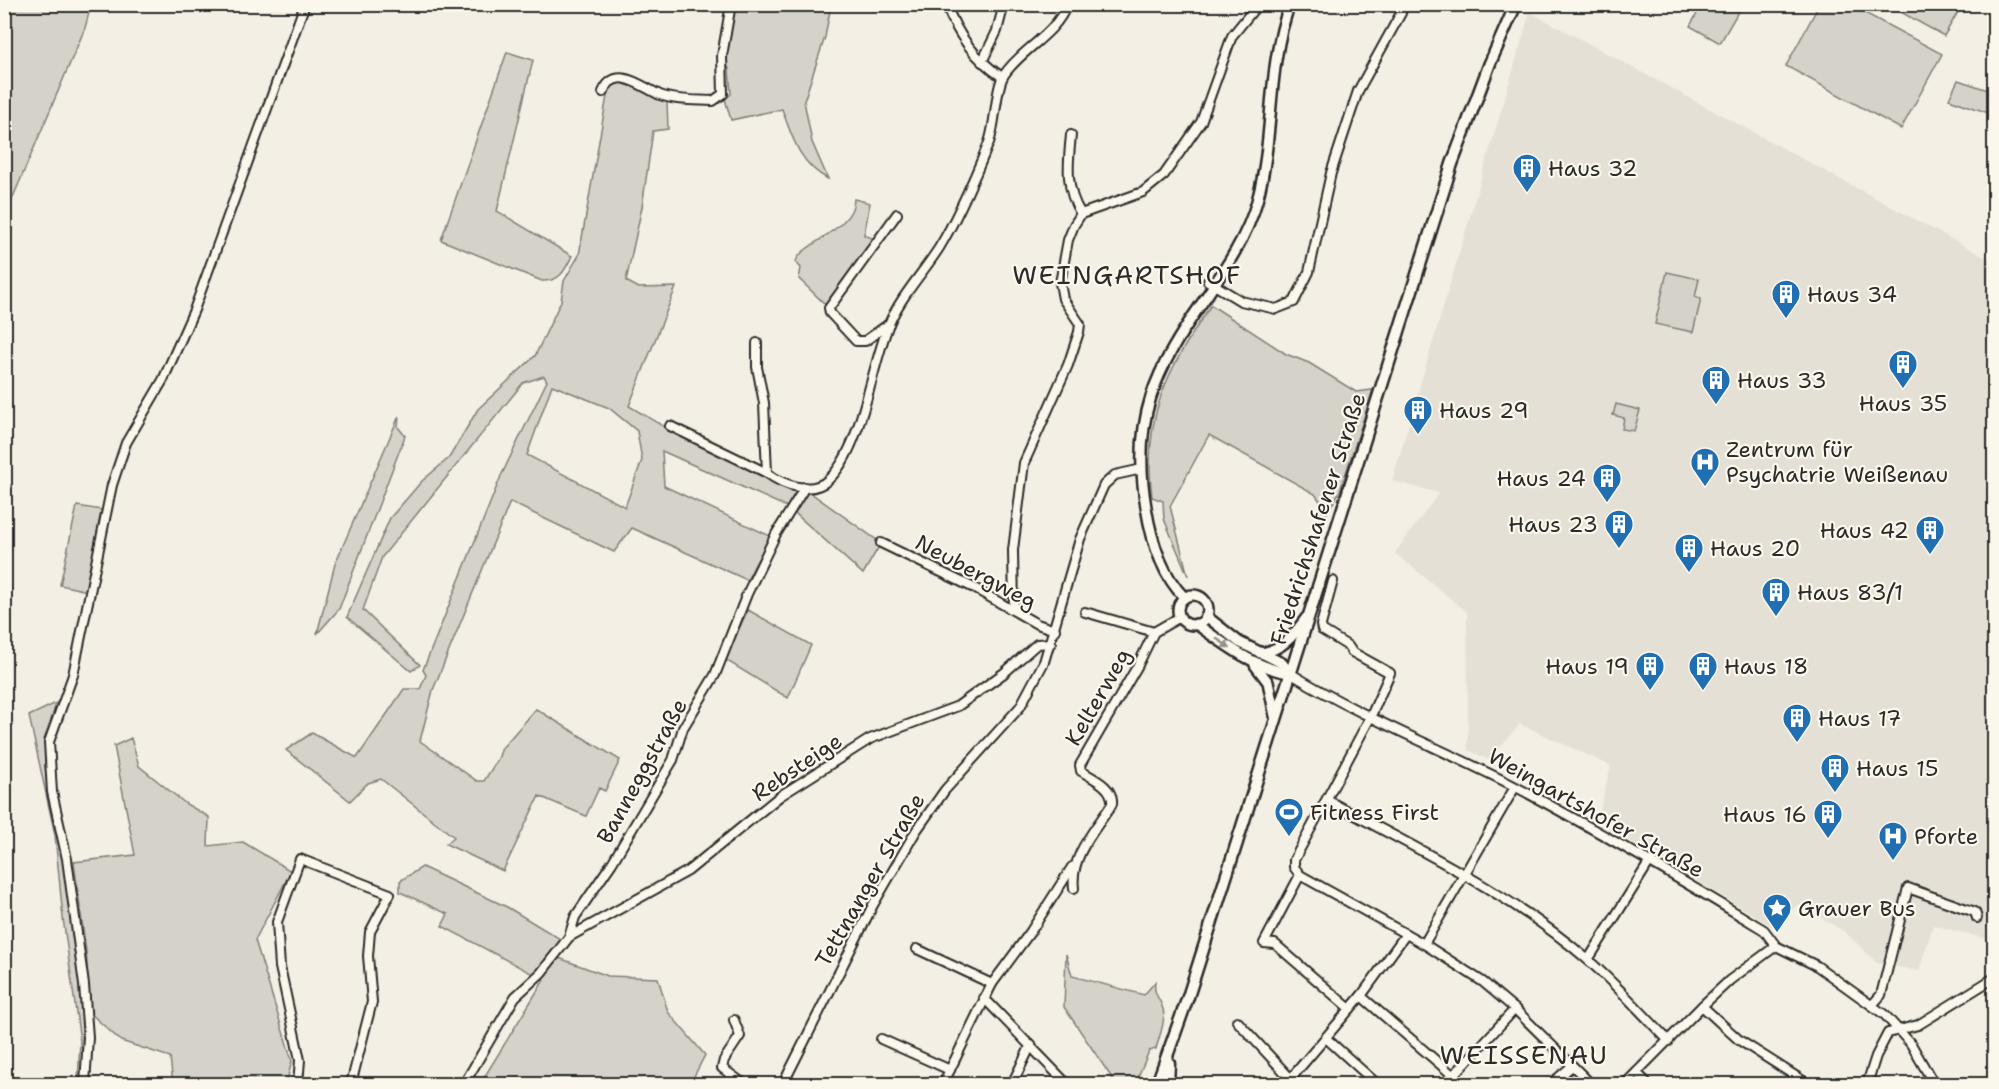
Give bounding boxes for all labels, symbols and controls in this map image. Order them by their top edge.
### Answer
building icon: Haus 32 [1511,152,1543,194]
place label: Haus 32 [1548,154,1637,183]
district label: WEINGARTSHOF [1012,257,1242,292]
building icon: Haus 34 [1770,278,1802,320]
place label: Haus 34 [1807,280,1897,309]
building icon: Haus 35 [1887,348,1919,390]
building icon: Haus 33 [1700,364,1732,406]
place label: Haus 33 [1737,366,1827,395]
street label: Friedrichshafener Straße [1263,389,1373,649]
place label: Haus 35 [1859,389,1947,418]
building icon: Haus 29 [1402,394,1434,436]
place label: Haus 29 [1439,396,1529,425]
place label: Zentrum für Psychatrie Weißenau [1726,435,1948,489]
hospital icon: Zentrum für Psychatrie Weißenau [1689,446,1721,488]
building icon: Haus 24 [1591,462,1623,504]
place label: Haus 24 [1497,464,1586,493]
building icon: Haus 23 [1603,508,1635,550]
place label: Haus 23 [1508,510,1598,539]
building icon: Haus 42 [1914,514,1946,556]
place label: Haus 42 [1820,516,1909,545]
street label: Neubergweg [910,528,1042,616]
building icon: Haus 20 [1673,532,1705,574]
place label: Haus 20 [1710,534,1800,563]
building icon: Haus 83/1 [1760,576,1792,618]
place label: Haus 83/1 [1797,578,1903,607]
one-way arrow [1215,637,1231,649]
street label: Kelterweg [1059,643,1137,751]
building icon: Haus 19 [1634,650,1666,692]
building icon: Haus 18 [1687,650,1719,692]
place label: Haus 19 [1545,652,1629,681]
place label: Haus 18 [1724,652,1808,681]
street label: Banneggstraße [590,693,694,849]
building icon: Haus 17 [1781,702,1813,744]
place label: Haus 17 [1818,704,1902,733]
street label: Rebsteige [746,726,848,808]
street label: Weingartshofer Straße [1483,741,1709,885]
building icon: Haus 15 [1819,752,1851,794]
place label: Haus 15 [1856,754,1938,783]
street label: Tettnanger Straße [808,788,932,972]
sports icon: Fitness First [1273,796,1305,838]
place label: Fitness First [1310,798,1439,827]
building icon: Haus 16 [1812,798,1844,840]
place label: Haus 16 [1723,800,1807,829]
hospital icon: Pforte [1877,820,1909,862]
place label: Pforte [1914,822,1978,851]
place icon: Grauer Bus [1761,892,1793,934]
place label: Grauer Bus [1798,894,1916,923]
district label: WEISSENAU [1440,1037,1608,1072]

